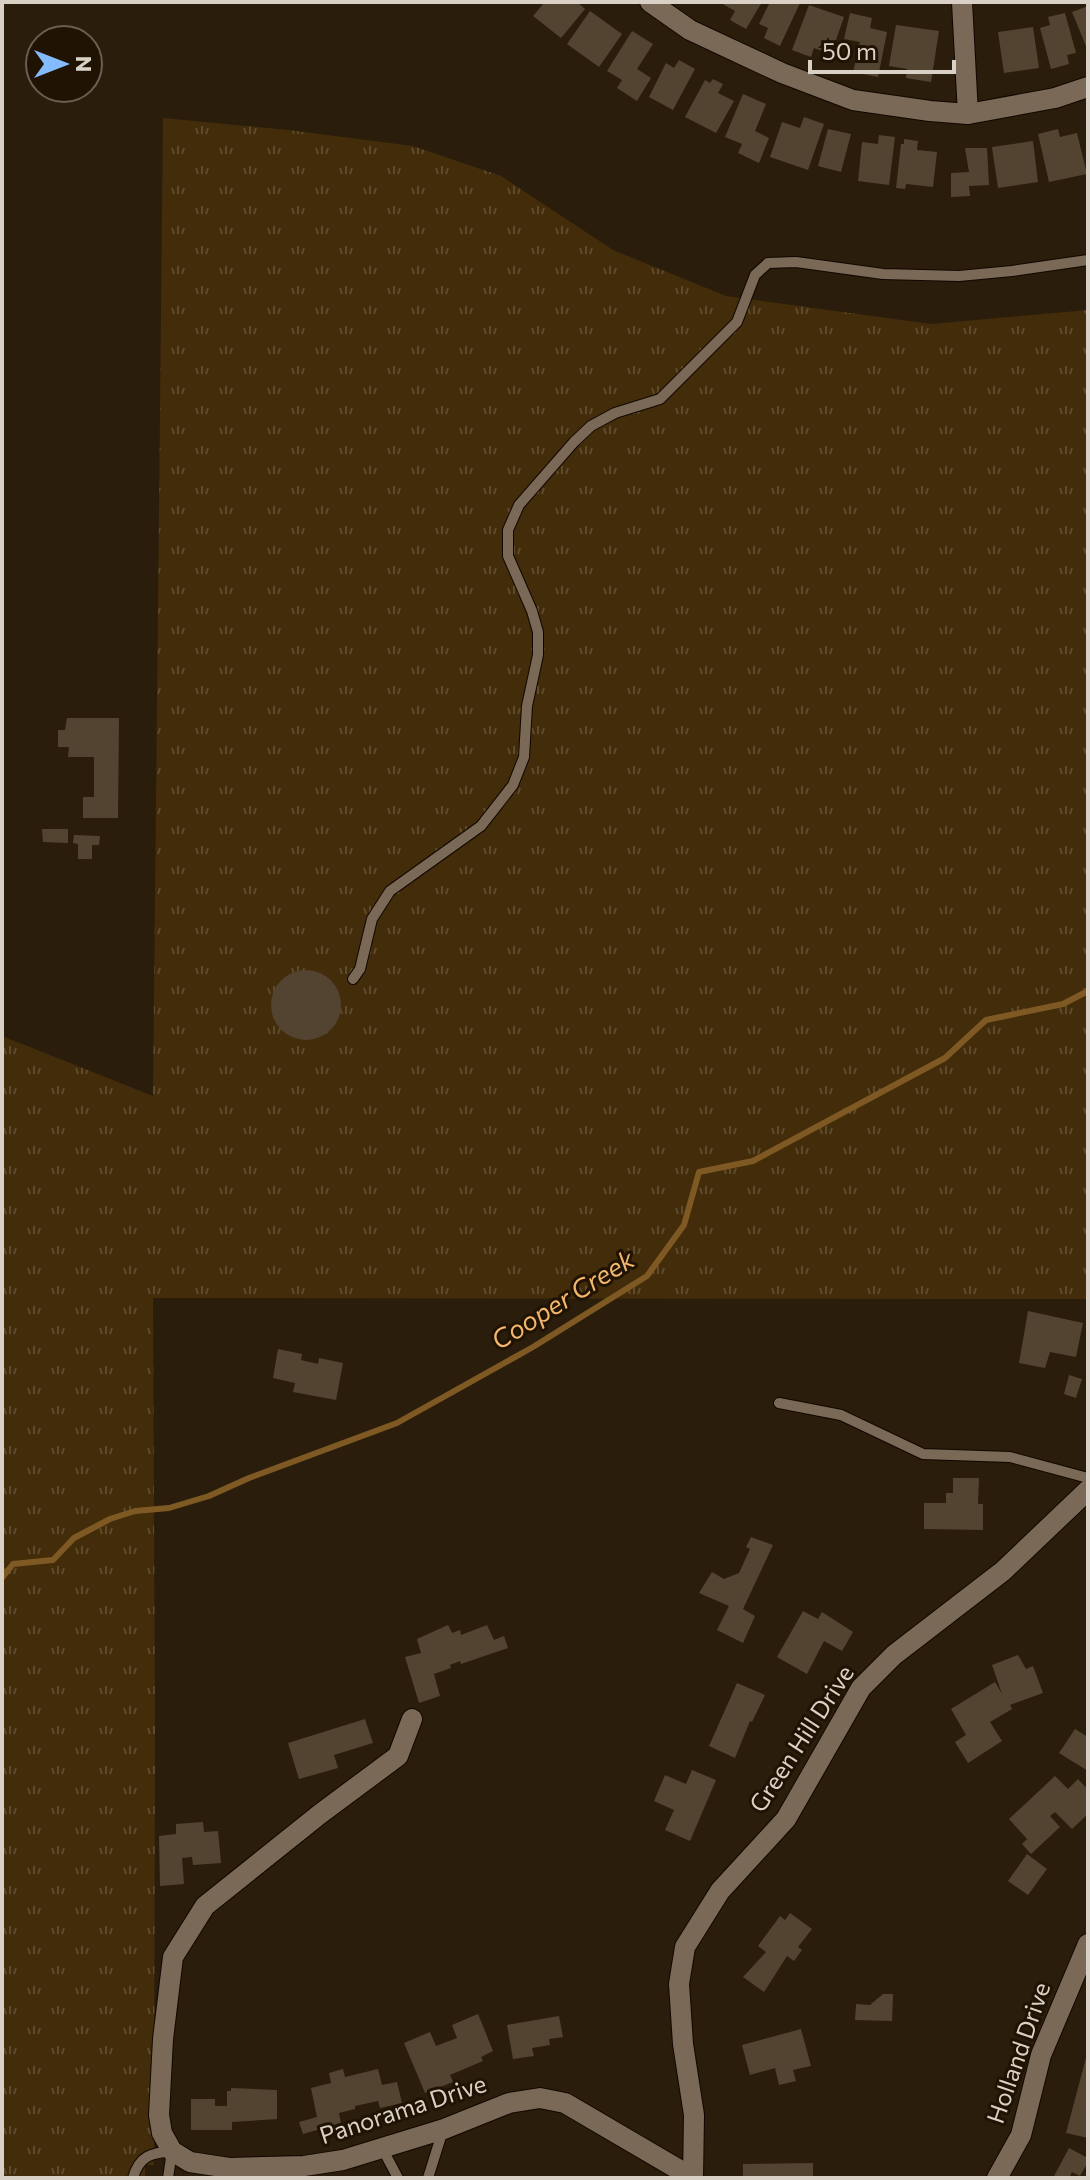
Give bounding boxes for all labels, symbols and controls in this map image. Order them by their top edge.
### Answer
north arrow [24,24,104,104]
scale bar [810,24,954,74]
text: 50 m [822,36,877,65]
text: N [71,56,98,72]
water label: Cooper Creek [485,1242,640,1355]
street label: Green Hill Drive [742,1659,859,1817]
street label: Holland Drive [980,1978,1055,2127]
street label: Panorama Drive [315,2068,490,2149]

